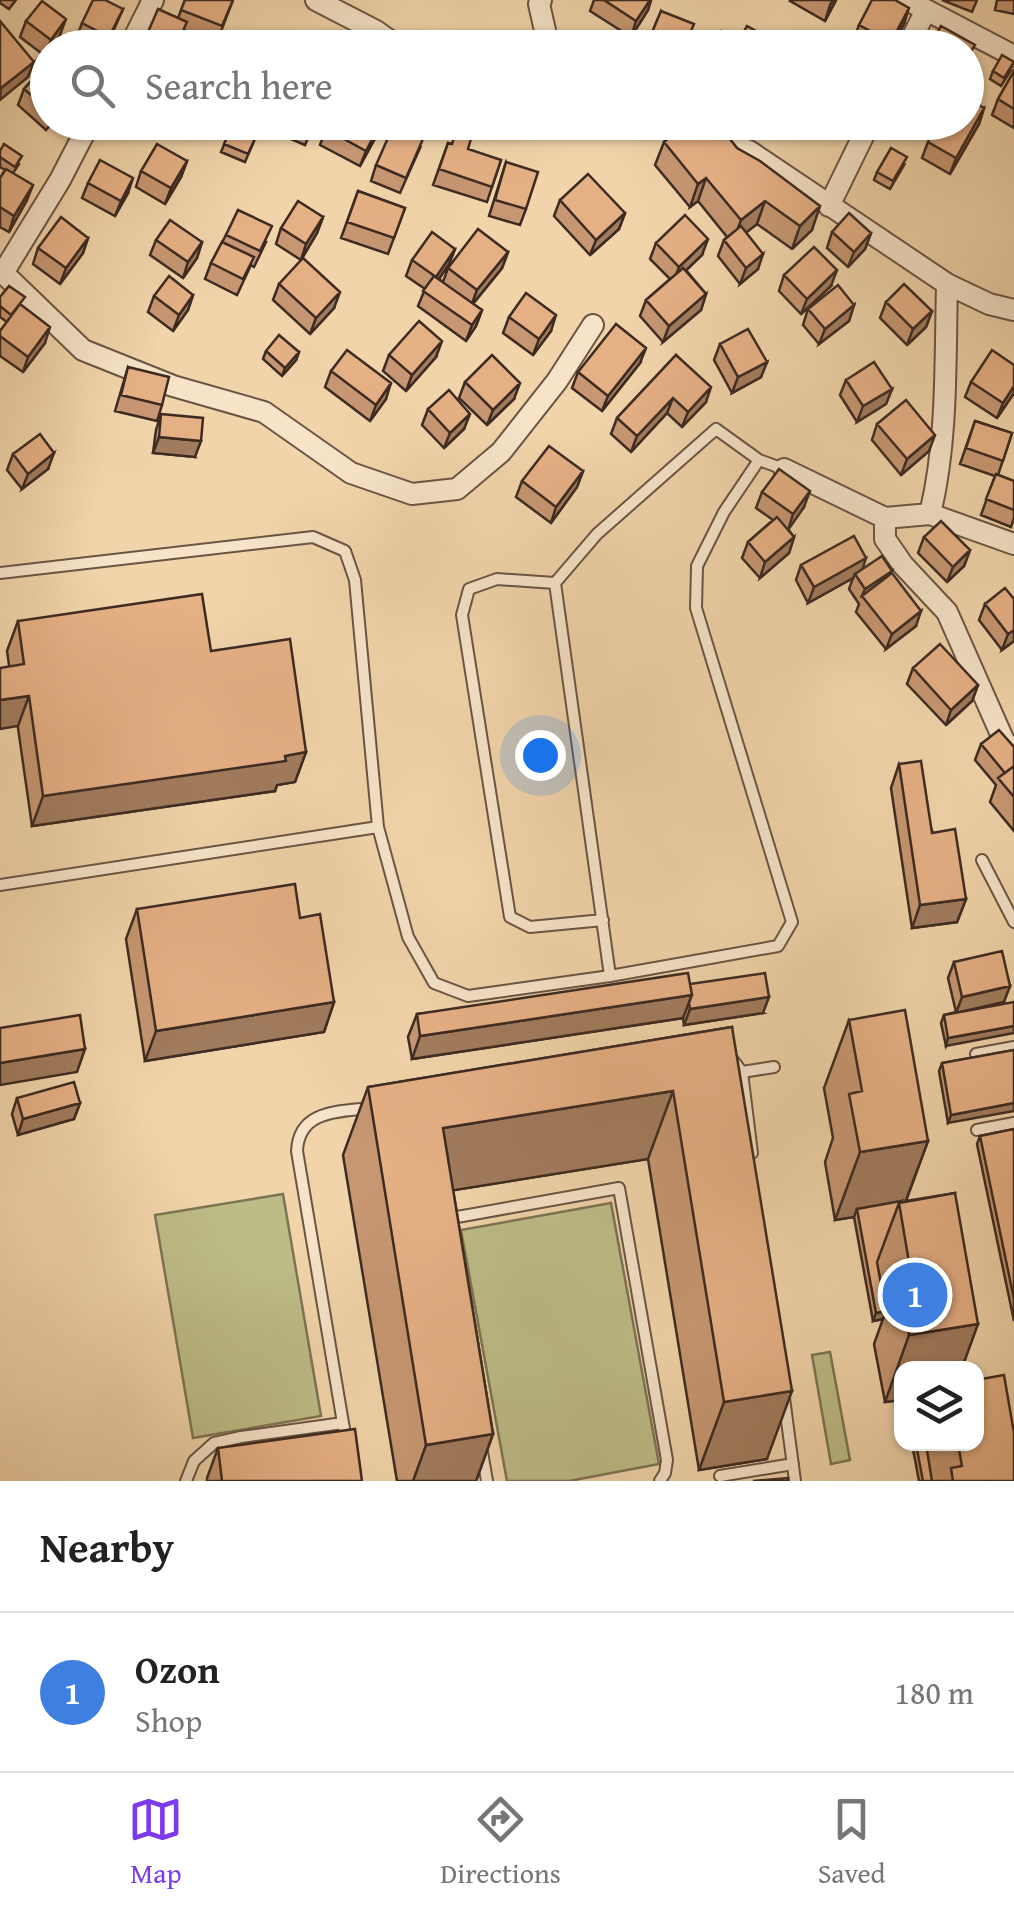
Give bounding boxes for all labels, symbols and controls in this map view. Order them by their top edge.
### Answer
search box [30,30,984,140]
text: Search here [145,57,333,113]
icon: search [65,58,120,113]
your location [515,730,566,781]
pin: 1 [882,1258,948,1332]
map controls [894,1361,984,1451]
button: layers [894,1361,984,1451]
text: Nearby [40,1516,174,1577]
text: Ozon [135,1641,220,1697]
text: 1 [64,1669,81,1716]
text: 180 m [895,1669,974,1716]
text: Shop [135,1697,202,1744]
tab: Map [128,1792,183,1893]
tab: Directions [440,1792,561,1893]
tab: Saved [818,1792,886,1893]

